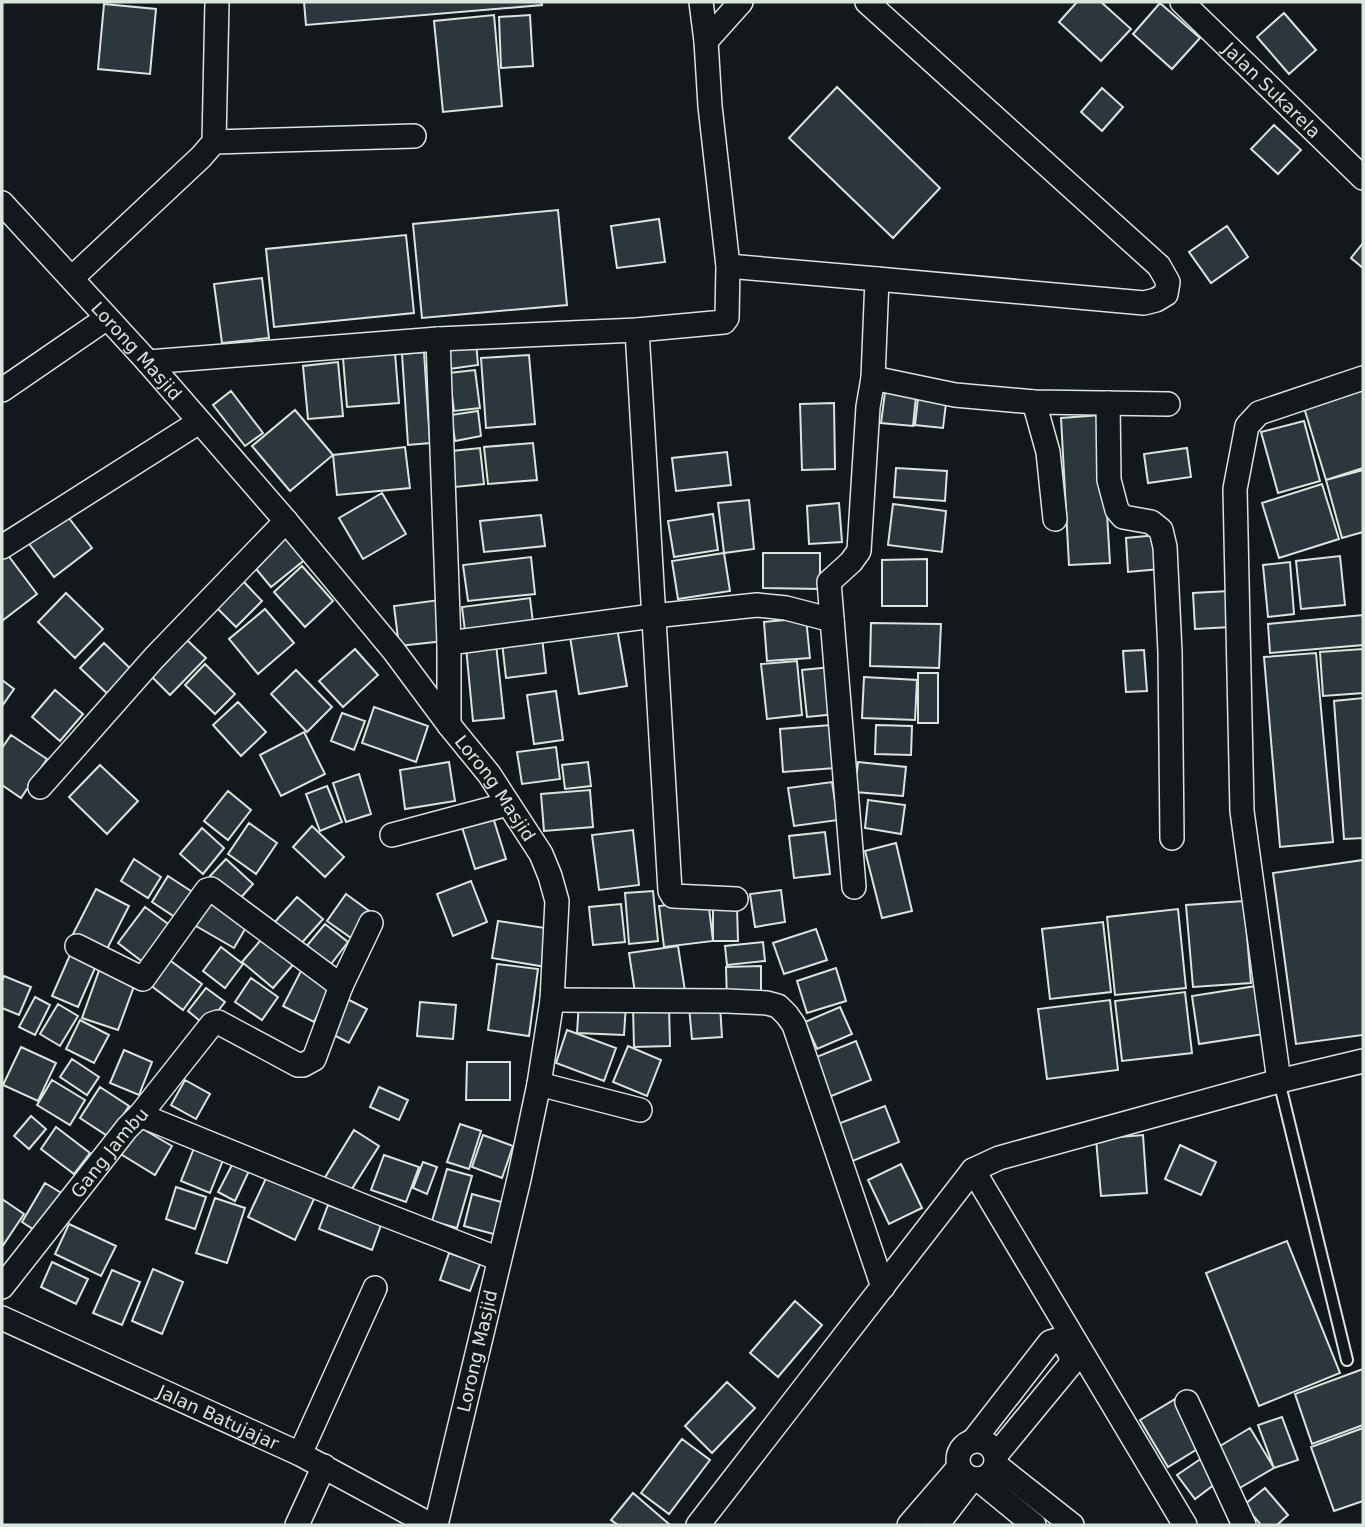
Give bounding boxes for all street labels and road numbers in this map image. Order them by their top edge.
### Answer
street label: Jalan Sukarela [1219,37,1325,142]
street label: Lorong Masjid [87,297,186,404]
street label: Lorong Masjid [451,731,540,845]
street label: Gang Jambu [66,1103,152,1202]
street label: Lorong Masjid [453,1288,501,1414]
street label: Jalan Batujajar [154,1380,283,1454]

